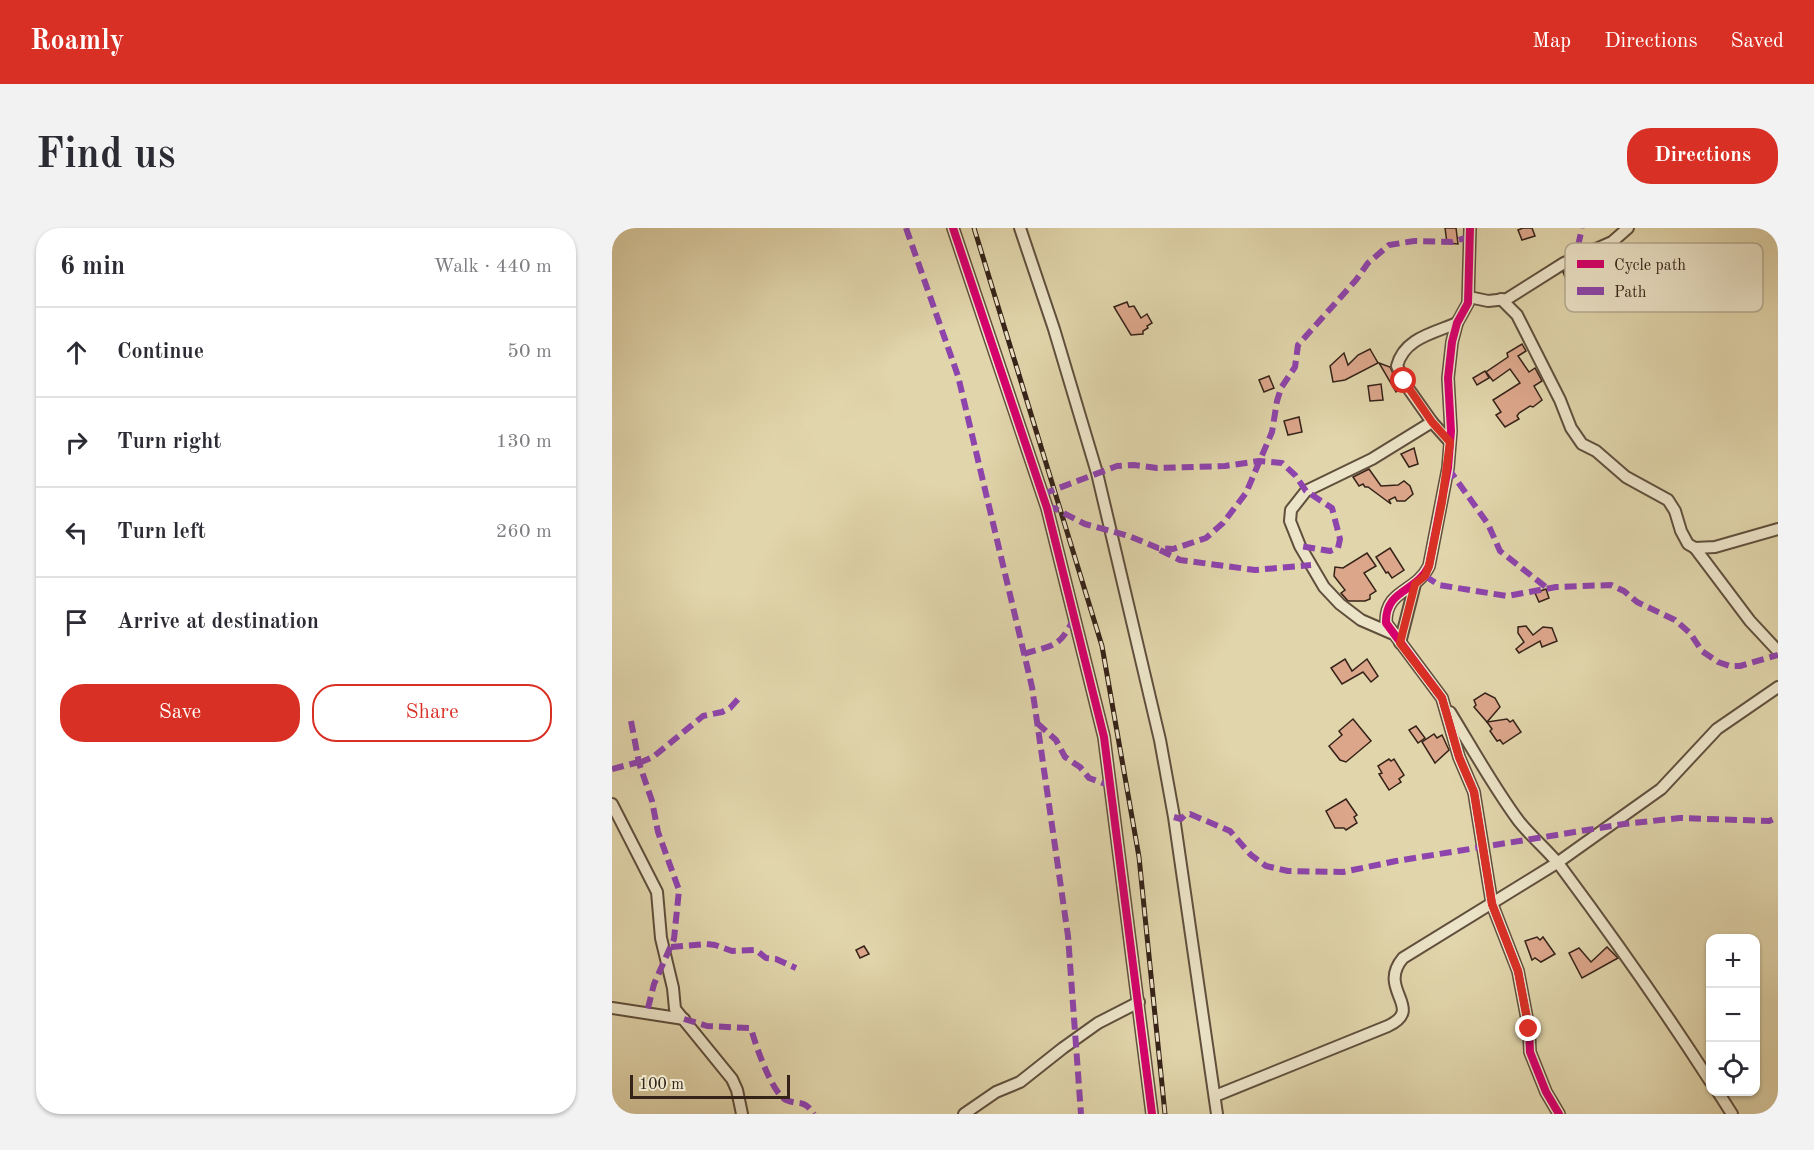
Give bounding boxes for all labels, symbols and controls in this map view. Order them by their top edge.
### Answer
text: Roamly [30,28,124,56]
text: Map [1532,31,1571,52]
text: Directions [1604,31,1698,52]
text: Saved [1731,31,1784,52]
button: Directions [1627,128,1778,184]
text: Find us [36,135,175,177]
legend [1565,243,1763,312]
text: 6 min [60,254,125,280]
text: Walk · 440 m [433,257,552,277]
text: Cycle path [1614,258,1686,274]
text: Path [1614,285,1647,301]
icon: ahead [60,336,93,369]
text: Continue [117,341,204,363]
text: 50 m [507,342,552,362]
route start [1390,367,1416,393]
icon: right [60,426,93,459]
text: Turn right [117,431,221,453]
text: 130 m [496,432,552,452]
icon: left [60,516,93,549]
text: Turn left [117,521,206,543]
text: 260 m [496,522,552,542]
icon: arrive [60,606,93,639]
text: Arrive at destination [117,611,319,633]
button: Save [60,684,300,742]
button: Share [312,684,552,742]
map controls [1706,934,1760,1096]
button: + [1706,934,1760,988]
button: − [1706,988,1760,1042]
route end [1515,1015,1541,1041]
button: locate [1706,1042,1760,1096]
scale bar [630,1072,790,1100]
text: 100 m [639,1077,684,1093]

